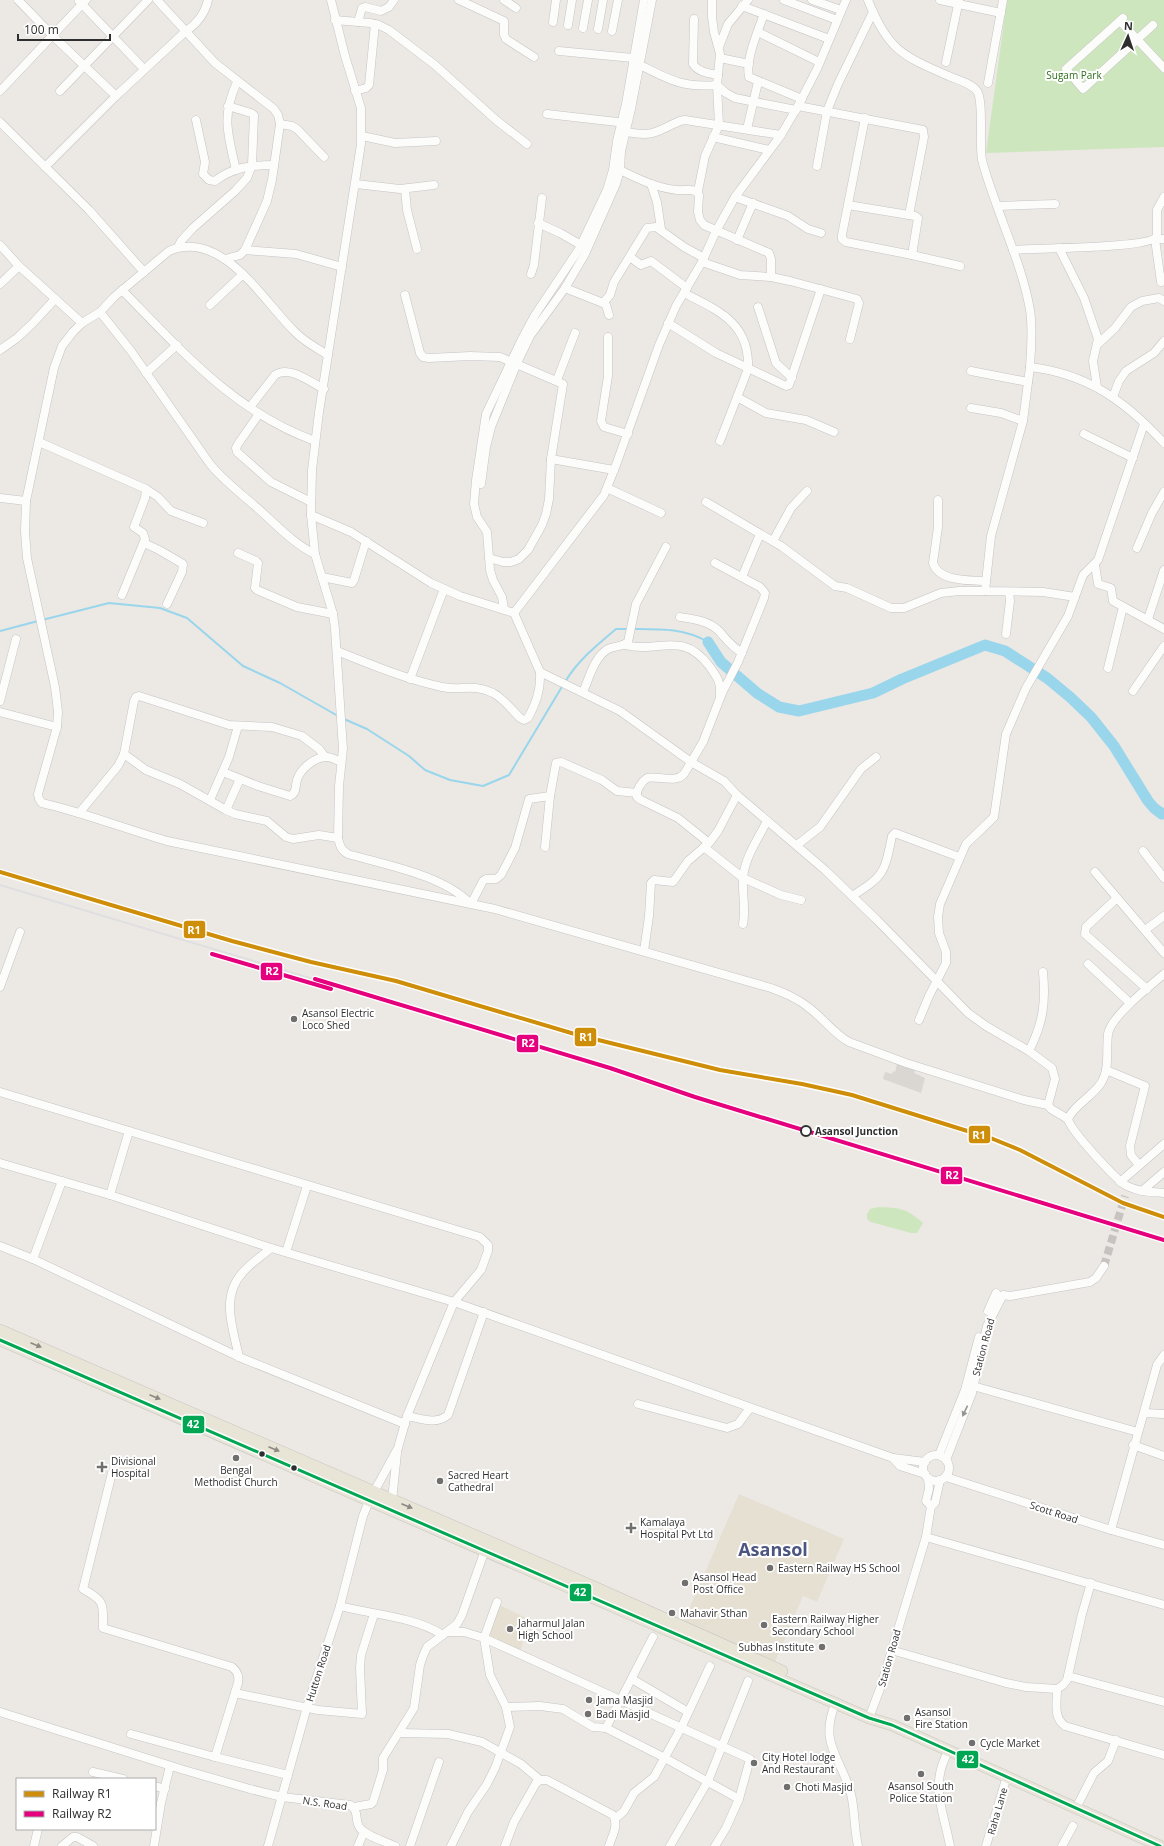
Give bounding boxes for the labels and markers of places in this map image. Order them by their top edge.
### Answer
place label: Asansol Electric Loco Shed [302,1006,374,1032]
marker: Asansol Electric Loco Shed [289,1014,299,1024]
place label: Asansol Junction [815,1124,898,1138]
marker: Asansol Junction [800,1125,812,1137]
unlabelled marker [257,1449,267,1459]
marker: Bengal Methodist Church [231,1453,241,1463]
place label: Divisional Hospital [111,1454,156,1480]
marker: Divisional Hospital [96,1461,108,1473]
place label: Bengal Methodist Church [194,1463,278,1489]
unlabelled marker [289,1463,299,1473]
place label: Sacred Heart Cathedral [448,1468,509,1494]
marker: Sacred Heart Cathedral [435,1476,445,1486]
place label: Kamalaya Hospital Pvt Ltd [640,1515,713,1541]
marker: Kamalaya Hospital Pvt Ltd [625,1522,637,1534]
place label: Eastern Railway HS School [778,1561,900,1575]
marker: Eastern Railway HS School [765,1563,775,1573]
place label: Asansol Head Post Office [693,1570,756,1596]
marker: Asansol Head Post Office [680,1578,690,1588]
place label: Mahavir Sthan [680,1606,747,1620]
marker: Mahavir Sthan [667,1608,677,1618]
place label: Eastern Railway Higher Secondary School [772,1612,879,1638]
place label: Jaharmul Jalan High School [517,1616,585,1642]
marker: Eastern Railway Higher Secondary School [759,1620,769,1630]
marker: Jaharmul Jalan High School [505,1624,515,1634]
place label: Subhas Institute [739,1640,814,1654]
marker: Subhas Institute [817,1642,827,1652]
place label: Jama Masjid [596,1693,653,1707]
marker: Jama Masjid [584,1695,594,1705]
place label: Asansol Fire Station [915,1705,968,1731]
place label: Badi Masjid [596,1707,650,1721]
marker: Badi Masjid [583,1709,593,1719]
marker: Asansol Fire Station [902,1713,912,1723]
place label: Cycle Market [980,1736,1040,1750]
marker: Cycle Market [967,1738,977,1748]
place label: City Hotel lodge And Restaurant [762,1750,836,1776]
marker: City Hotel lodge And Restaurant [749,1758,759,1768]
marker: Asansol South Police Station [916,1769,926,1779]
place label: Asansol South Police Station [888,1779,954,1805]
place label: Choti Masjid [795,1780,853,1794]
marker: Choti Masjid [782,1782,792,1792]

